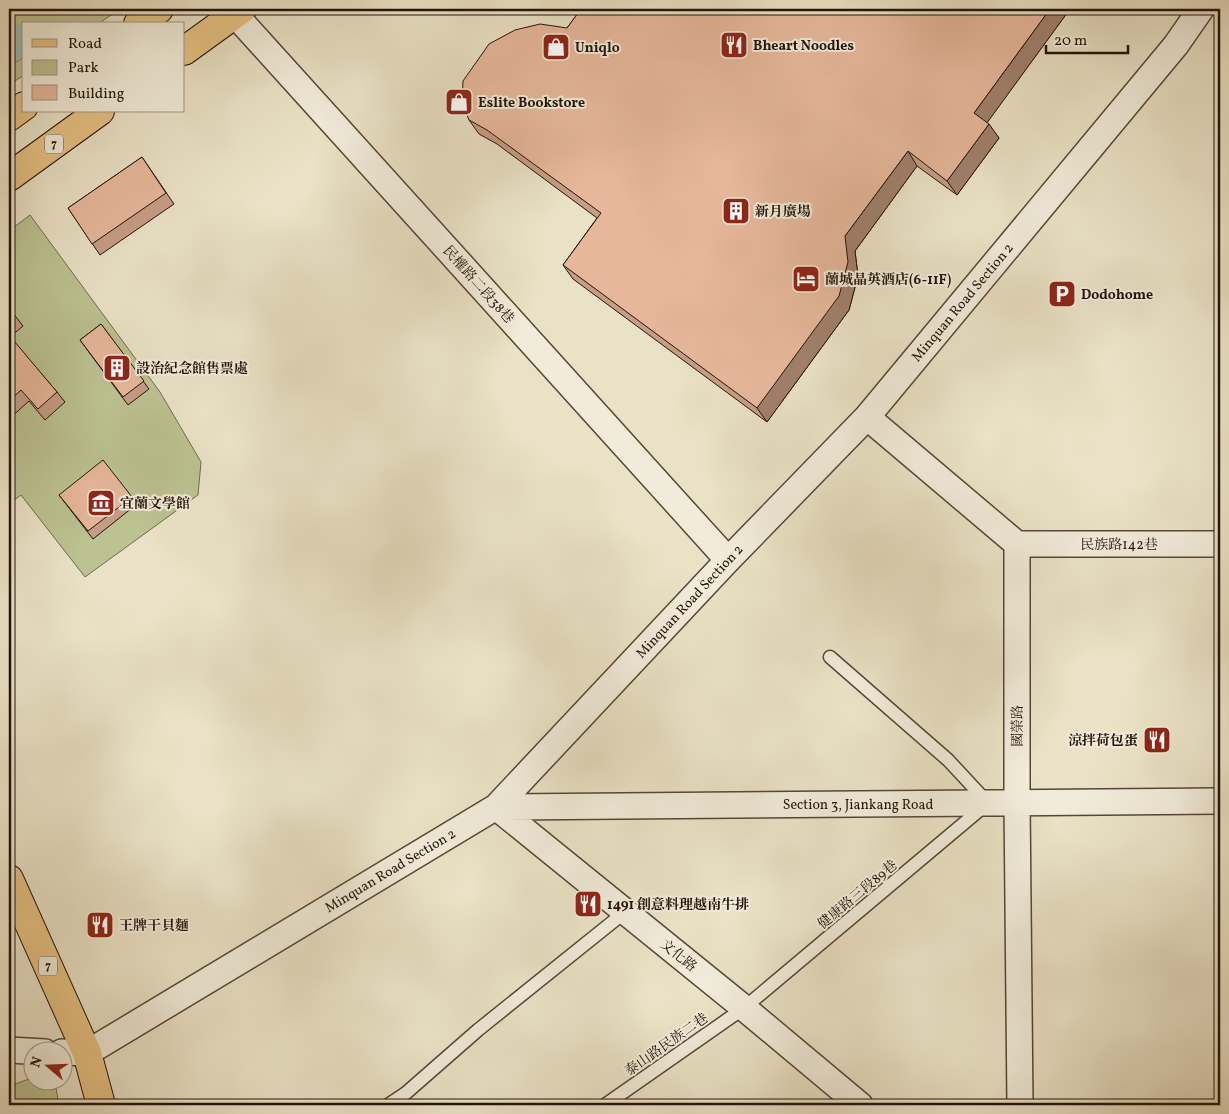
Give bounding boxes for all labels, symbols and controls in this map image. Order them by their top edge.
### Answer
legend [22,22,185,112]
scale bar [1046,22,1129,54]
restaurant icon: Bheart Noodles [719,30,749,60]
text: 20 m [1054,31,1087,52]
shop icon: Uniqlo [541,32,571,62]
text: Road [68,34,102,55]
place label: Bheart Noodles [753,37,854,56]
place label: Uniqlo [575,39,620,58]
text: Park [68,58,99,79]
text: Building [68,84,125,105]
shop icon: Eslite Bookstore [444,87,474,117]
place label: Eslite Bookstore [478,94,585,113]
road number: 7 [45,134,63,154]
building icon: 新月廣場 [721,196,751,226]
place label: 新月廣場 [755,203,811,222]
street label: Minquan Road Section 2 [908,240,1018,366]
street label: 民權路二段38巷 [438,242,518,328]
hotel icon: 蘭城晶英酒店(6-11F) [791,264,821,294]
place label: 蘭城晶英酒店(6-11F) [825,271,952,290]
parking icon: Dodohome [1047,279,1077,309]
place label: Dodohome [1081,286,1153,305]
building icon: 設治紀念館售票處 [102,353,132,383]
place label: 設治紀念館售票處 [136,360,248,379]
museum icon: 宜蘭文學館 [86,488,116,518]
place label: 宜蘭文學館 [120,495,190,514]
street label: 民族路142巷 [1080,536,1158,555]
street label: Minquan Road Section 2 [632,541,748,663]
street label: 國榮路 [1009,705,1028,747]
restaurant icon: 涼拌荷包蛋 [1142,725,1172,755]
place label: 涼拌荷包蛋 [1068,732,1138,751]
street label: Section 3, Jiankang Road [783,796,933,815]
street label: Minquan Road Section 2 [322,825,460,918]
street label: 健康路三段89巷 [814,856,902,934]
restaurant icon: 1491 創意料理越南牛排 [573,889,603,919]
place label: 1491 創意料理越南牛排 [607,896,749,915]
restaurant icon: 王牌干貝麵 [85,910,115,940]
place label: 王牌干貝麵 [119,917,189,936]
street label: 文化路 [656,936,700,977]
road number: 7 [39,956,57,976]
street label: 泰山路民族二巷 [621,1009,712,1081]
north arrow [22,1042,72,1092]
text: N [26,1054,48,1070]

